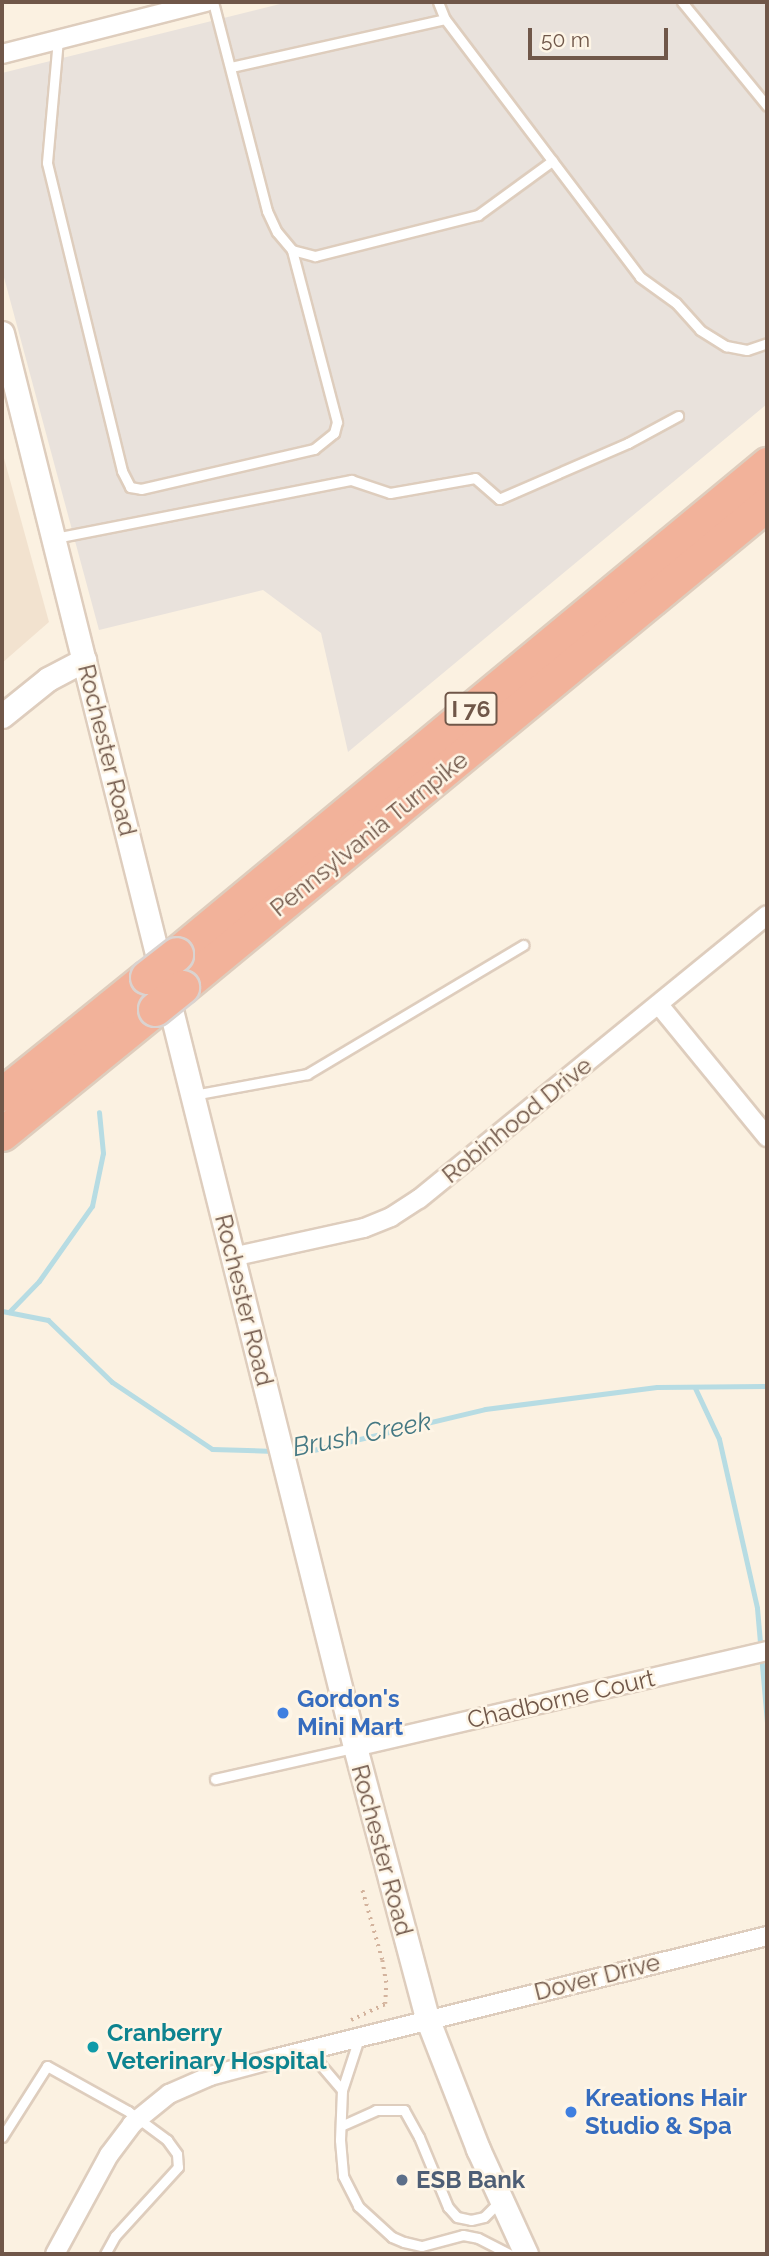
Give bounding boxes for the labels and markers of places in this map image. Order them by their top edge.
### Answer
place label: Gordon's Mini Mart [297,1685,403,1741]
marker: Gordon's Mini Mart [275,1705,291,1721]
place label: Cranberry Veterinary Hospital [107,2019,327,2075]
marker: Cranberry Veterinary Hospital [85,2039,101,2055]
place label: Kreations Hair Studio & Spa [585,2084,747,2140]
marker: Kreations Hair Studio & Spa [563,2104,579,2120]
place label: ESB Bank [416,2166,525,2194]
marker: ESB Bank [394,2172,410,2188]

